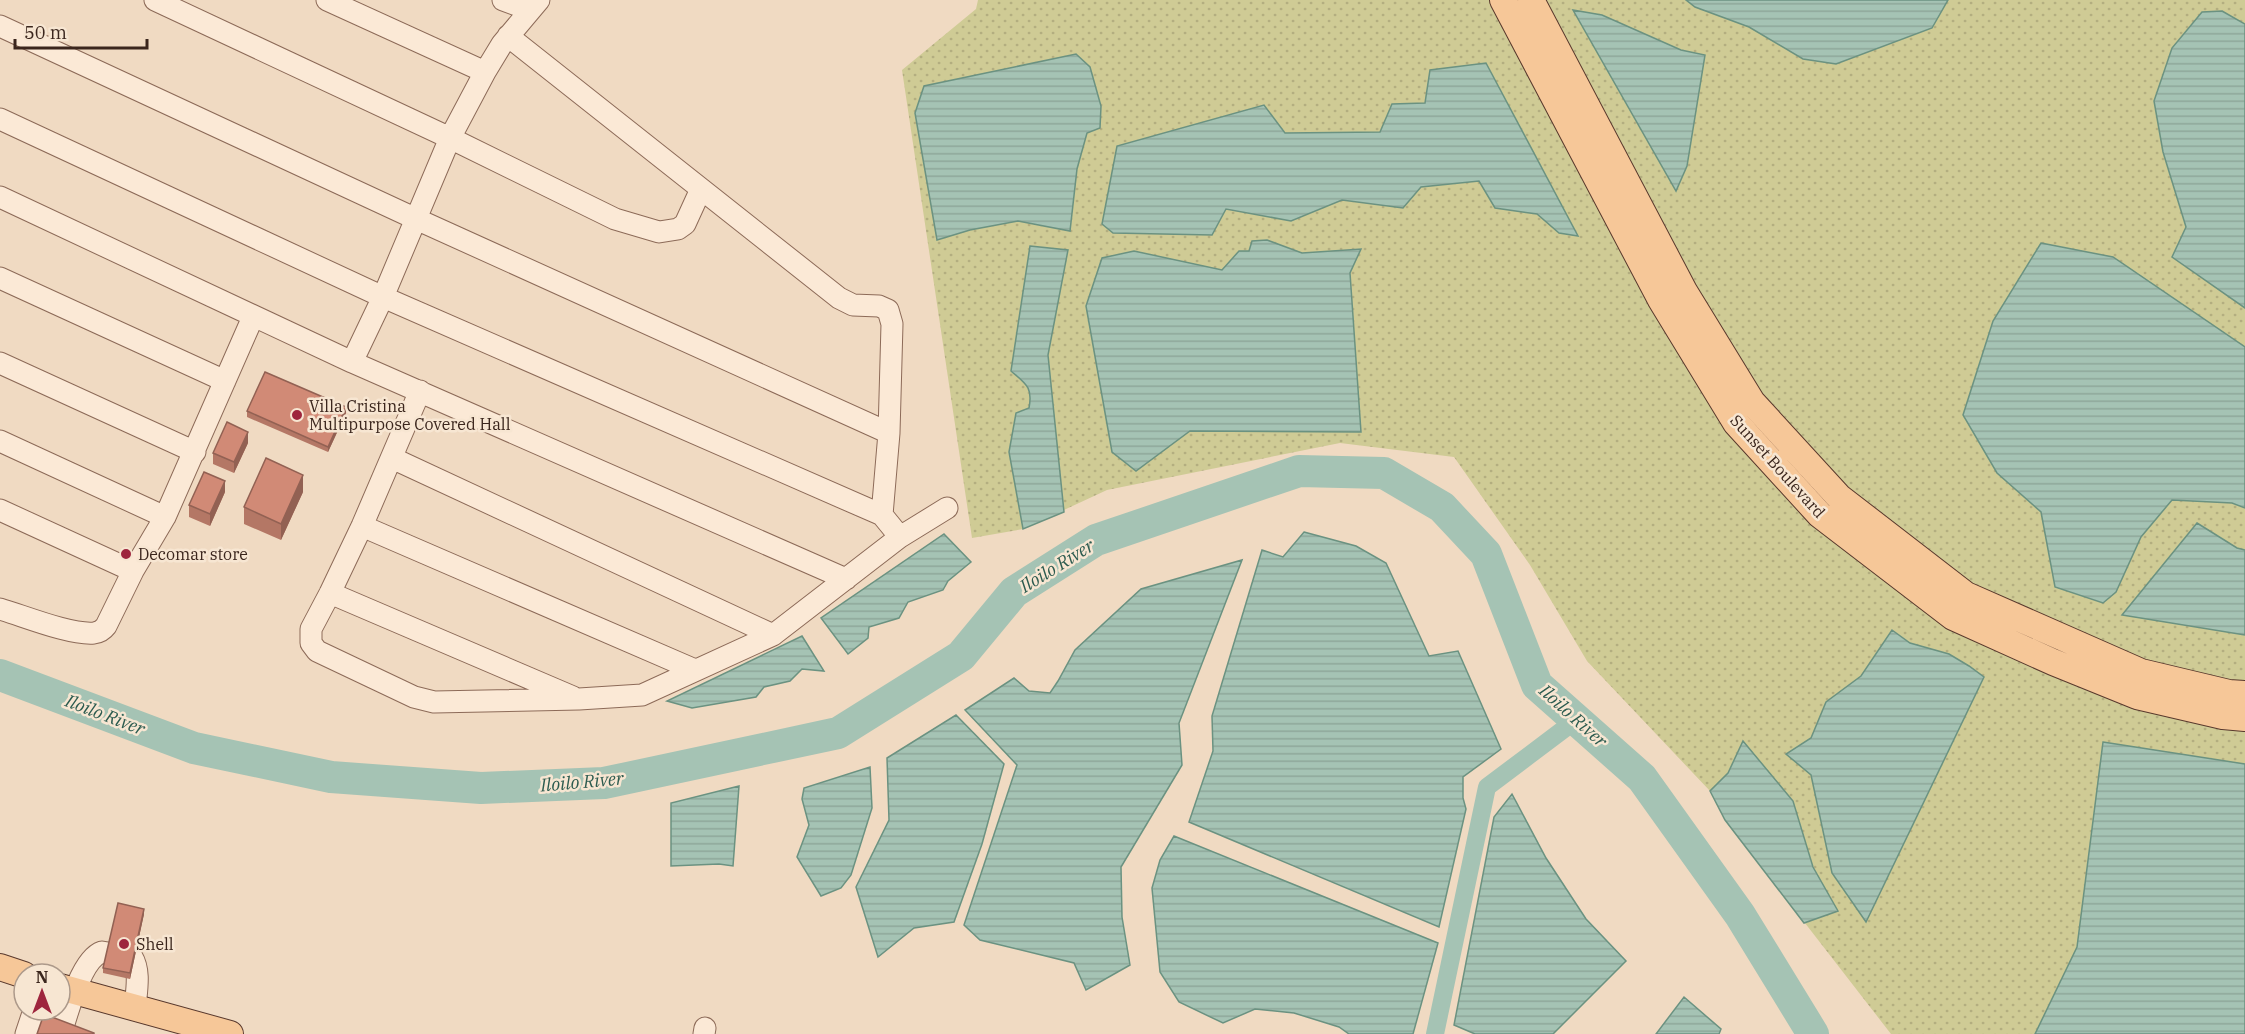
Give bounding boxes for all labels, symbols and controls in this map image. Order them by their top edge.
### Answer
scale bar [15,12,147,50]
text: 50 m [24,21,67,44]
place label: Villa Cristina Multipurpose Covered Hall [309,396,511,434]
marker: Villa Cristina Multipurpose Covered Hall [290,408,304,422]
street label: Sunset Boulevard [1726,410,1830,522]
water label: Iloilo River [1014,533,1099,598]
place label: Decomar store [138,544,248,564]
marker: Decomar store [119,547,133,561]
water label: Iloilo River [1534,679,1613,753]
water label: Iloilo River [61,688,149,741]
water label: Iloilo River [538,766,626,797]
place label: Shell [136,934,174,954]
marker: Shell [117,937,131,951]
north arrow [12,962,72,1022]
text: N [36,967,48,987]

